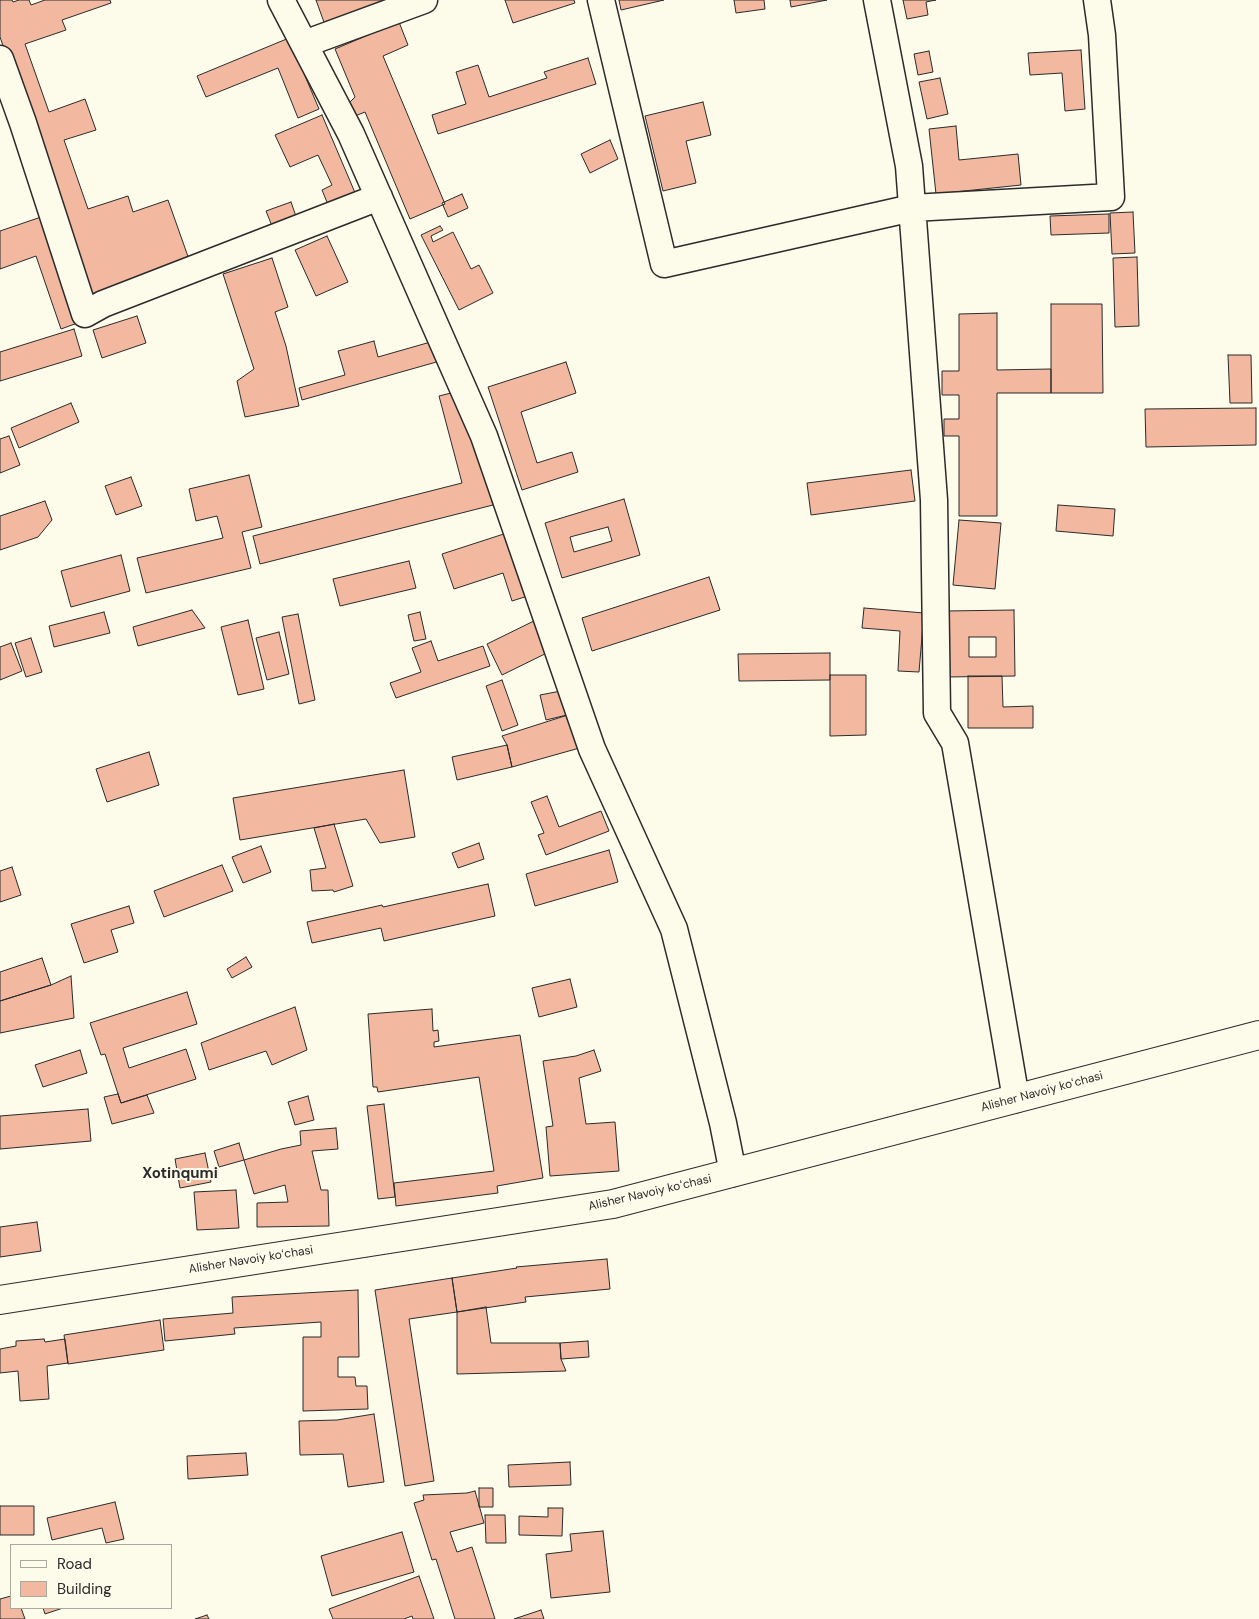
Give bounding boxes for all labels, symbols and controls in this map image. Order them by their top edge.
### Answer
street label: Alisher Navoiy koʻchasi [979,1069,1105,1115]
district label: Xotinqumi [142,1165,218,1183]
street label: Alisher Navoiy koʻchasi [587,1172,713,1214]
street label: Alisher Navoiy koʻchasi [188,1243,314,1277]
legend [10,1544,172,1609]
text: Road [57,1554,92,1574]
text: Building [57,1579,112,1599]

